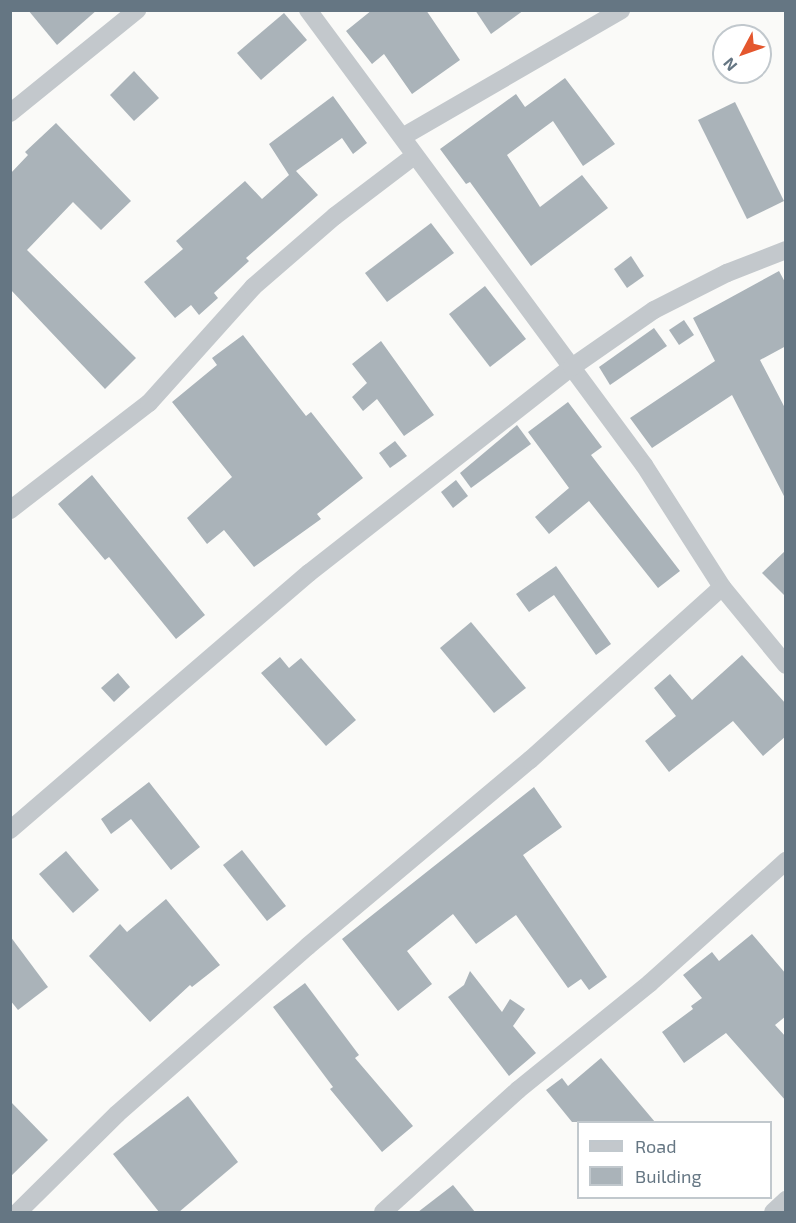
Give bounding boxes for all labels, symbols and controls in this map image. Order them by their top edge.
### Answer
north arrow [712,24,772,84]
text: N [719,54,741,75]
legend [577,1121,772,1199]
text: Road [635,1135,676,1157]
text: Building [635,1165,702,1187]

